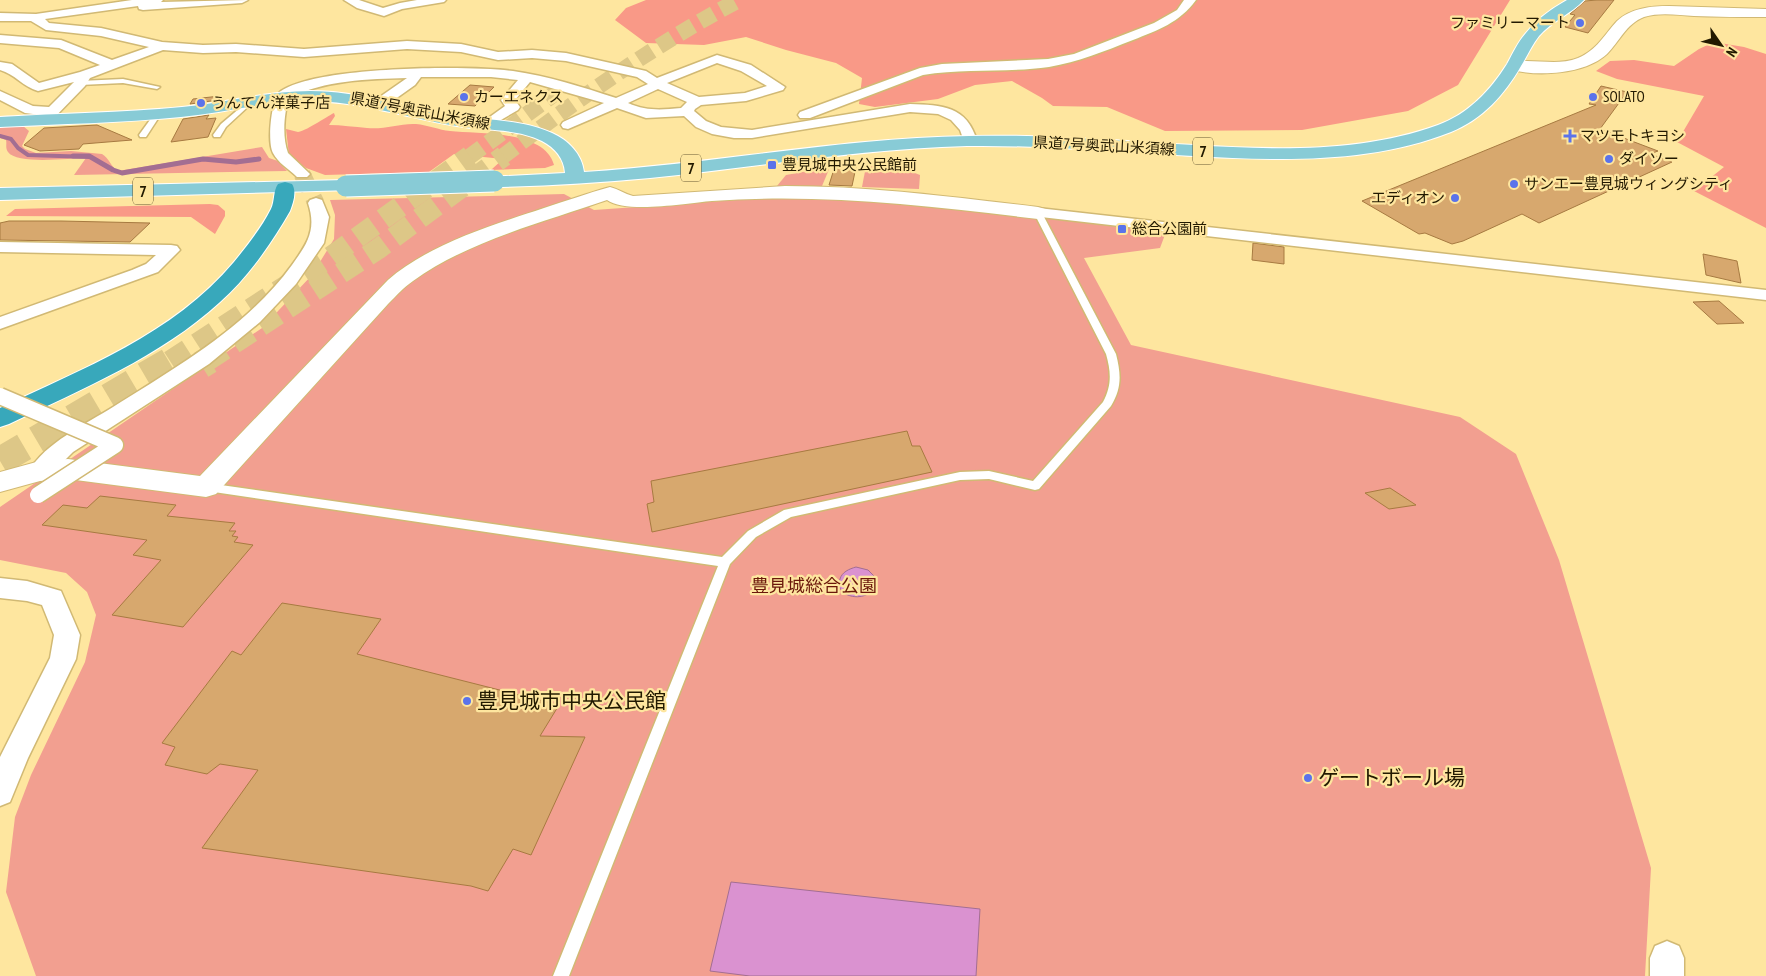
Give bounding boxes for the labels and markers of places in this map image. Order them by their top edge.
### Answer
place label: ファミリーマート [1450,13,1570,32]
marker: ファミリーマート [1574,17,1586,29]
place label: カーエネクス [474,87,564,106]
place label: SOLATO [1603,87,1645,106]
marker: カーエネクス [458,91,470,103]
marker: SOLATO [1587,91,1599,103]
place label: うんてん洋菓子店 [211,93,330,112]
marker: うんてん洋菓子店 [195,97,207,109]
place label: マツモトキヨシ [1580,126,1685,145]
marker: マツモトキヨシ [1564,130,1576,142]
place label: ダイソー [1619,149,1679,168]
marker: ダイソー [1603,153,1615,165]
place label: 豊見城中央公民館前 [782,155,917,174]
marker: 豊見城中央公民館前 [766,159,778,171]
place label: サンエー豊見城ウィングシティ [1524,174,1733,193]
marker: サンエー豊見城ウィングシティ [1508,178,1520,190]
place label: エディオン [1371,188,1445,207]
marker: エディオン [1449,192,1461,204]
place label: 総合公園前 [1132,219,1207,238]
marker: 総合公園前 [1116,223,1128,235]
place label: 豊見城市中央公民館 [477,687,666,714]
marker: 豊見城市中央公民館 [461,695,473,707]
place label: ゲートボール場 [1318,764,1465,791]
marker: ゲートボール場 [1302,772,1314,784]

